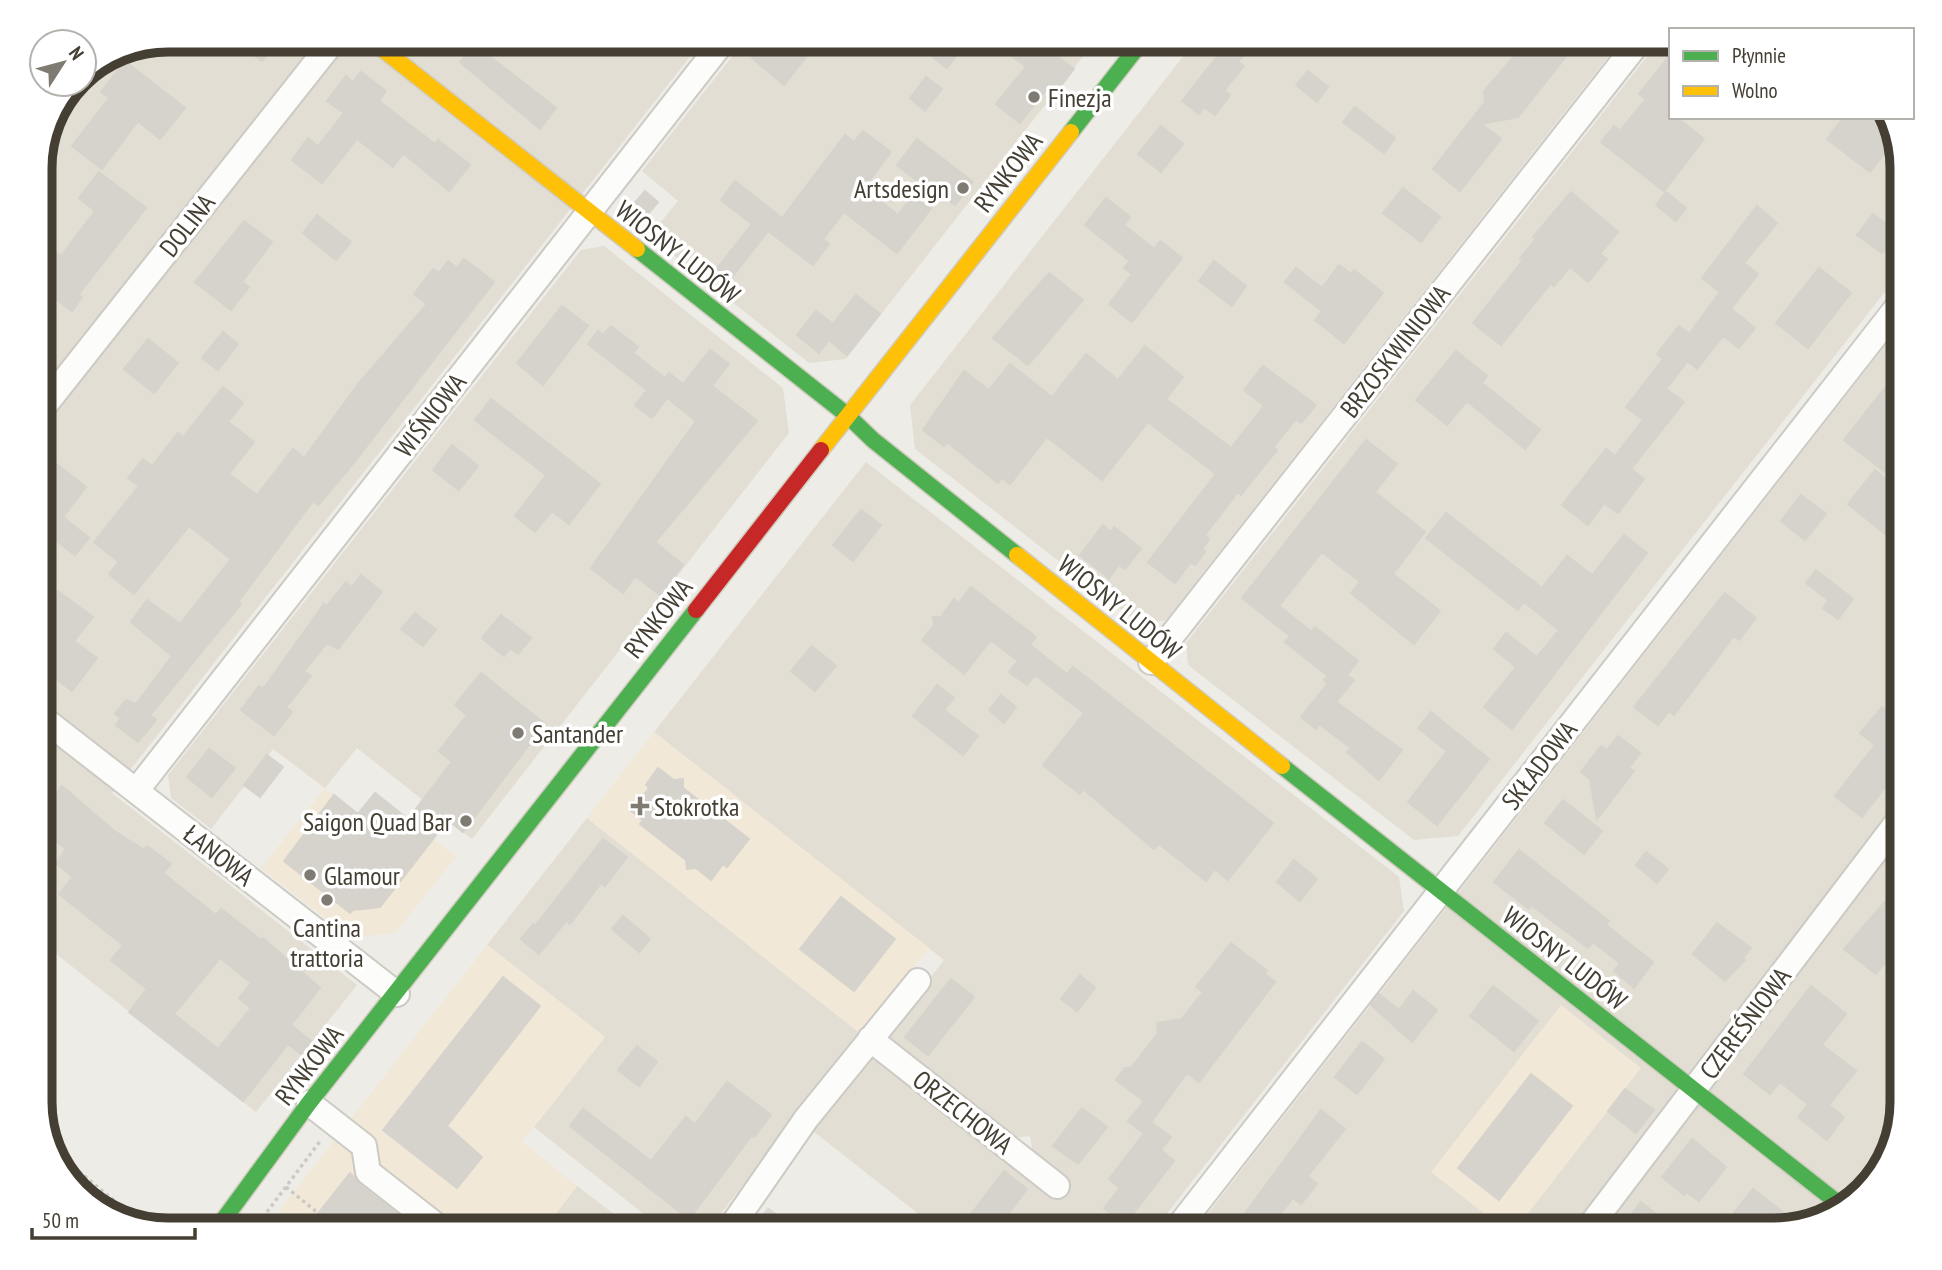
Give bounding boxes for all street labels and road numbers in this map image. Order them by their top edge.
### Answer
street label: RYNKOWA [967,125,1050,219]
street label: DOLINA [152,186,222,263]
street label: WIOSNY LUDÓW [609,193,747,311]
street label: BRZOSKWINIOWA [1333,277,1458,424]
street label: WIŚNIOWA [387,366,473,464]
street label: WIOSNY LUDÓW [1052,547,1189,667]
street label: RYNKOWA [617,571,700,665]
street label: SKŁADOWA [1494,713,1584,816]
street label: ŁANOWA [177,817,261,893]
street label: WIOSNY LUDÓW [1496,899,1634,1017]
street label: CZEREŚNIOWA [1692,960,1798,1085]
street label: RYNKOWA [268,1018,351,1112]
street label: ORZECHOWA [906,1063,1020,1162]

